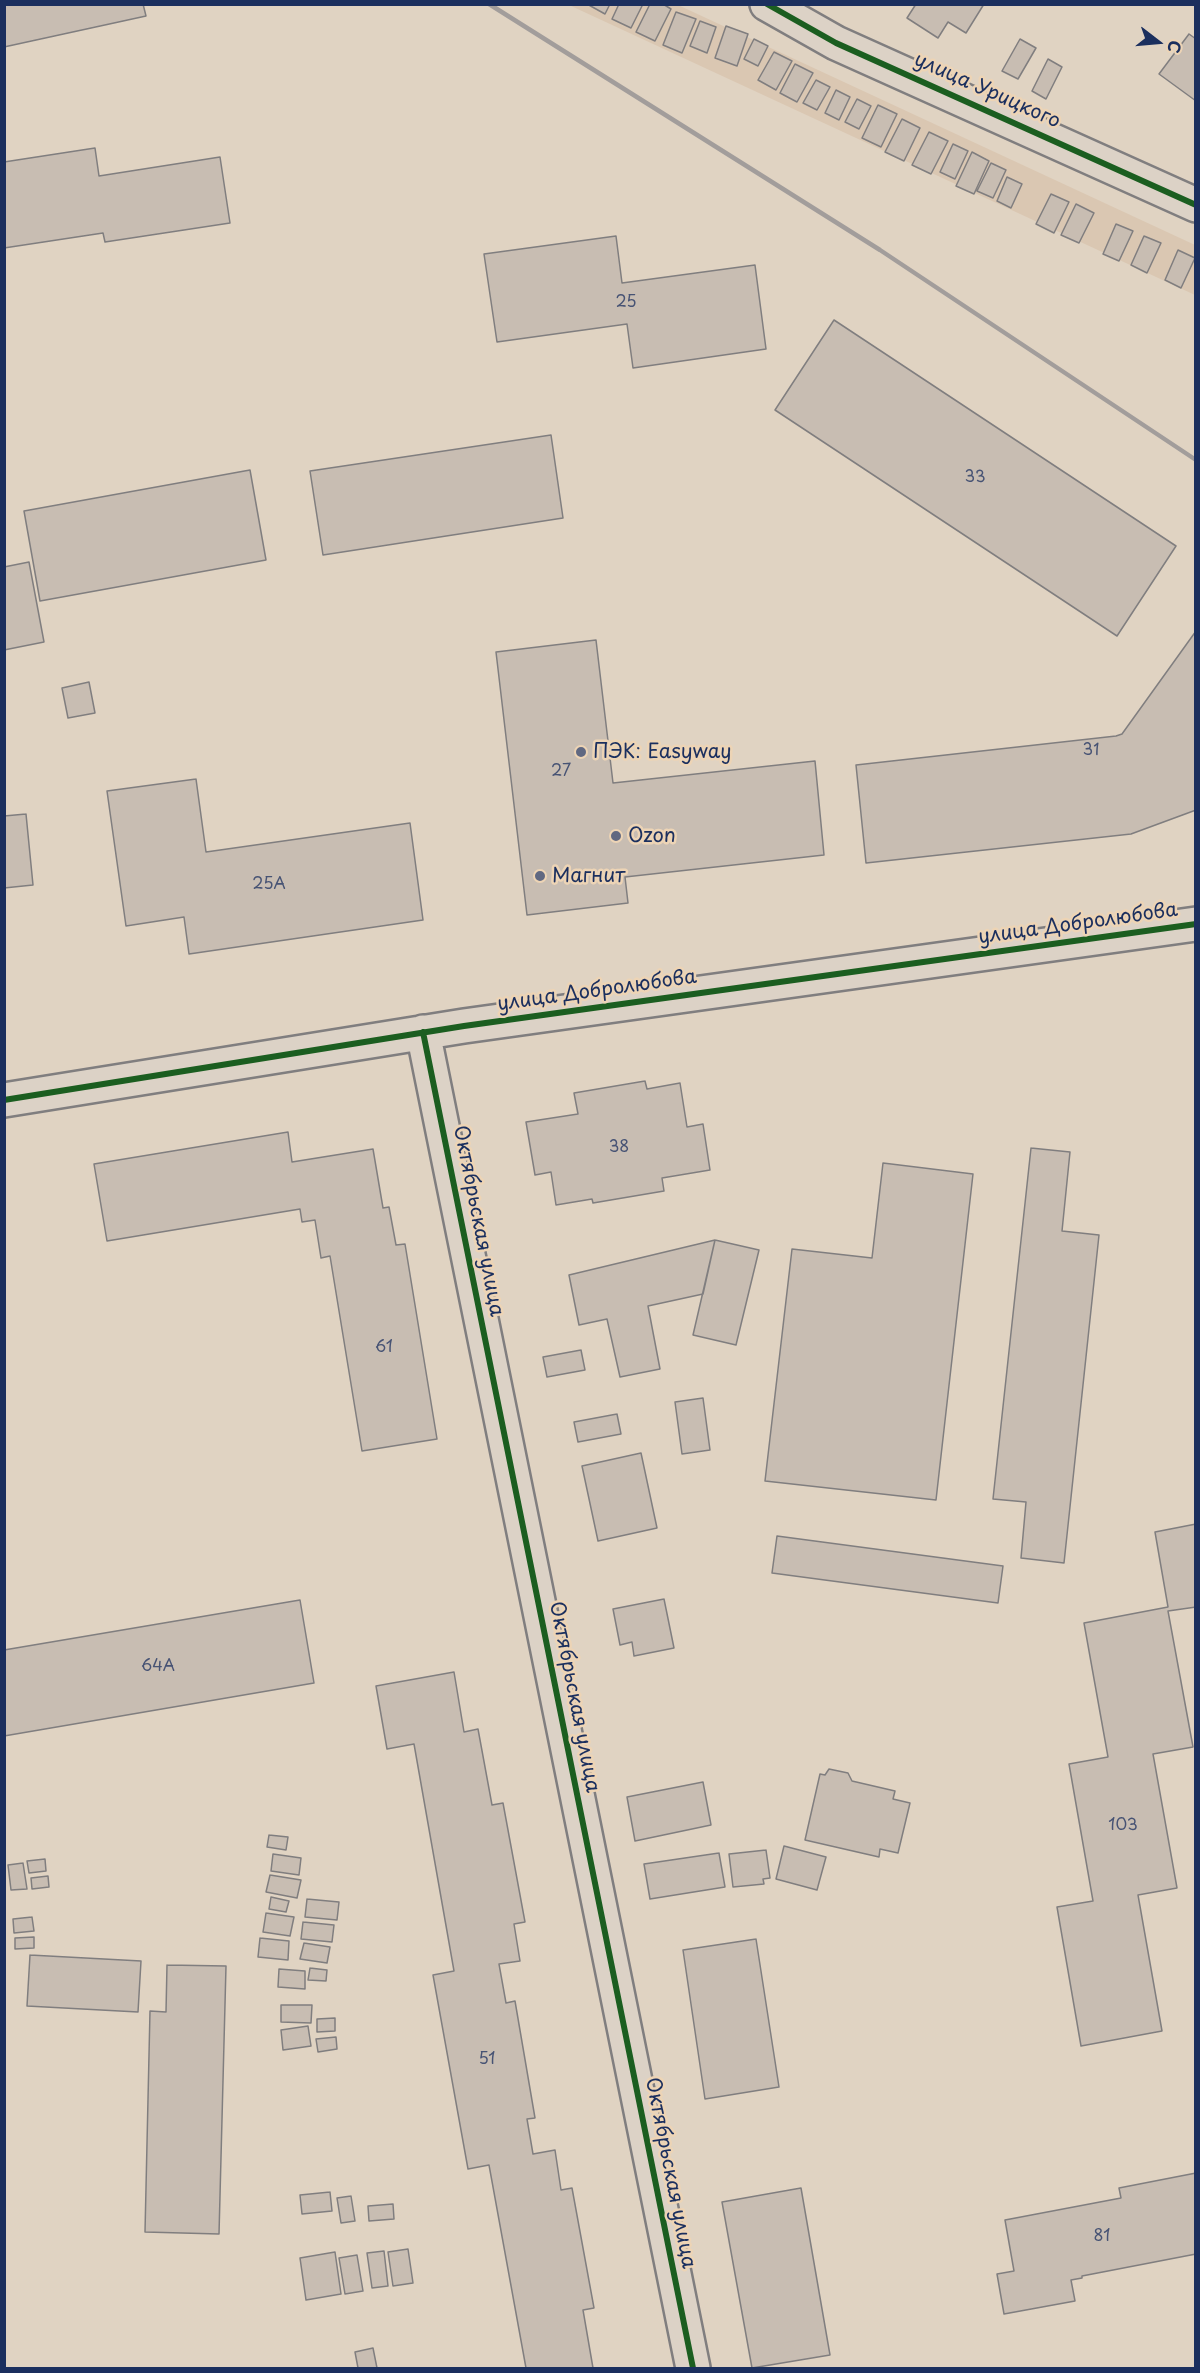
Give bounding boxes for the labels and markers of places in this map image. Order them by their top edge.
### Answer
place label: ПЭК: Easyway [593,740,731,764]
marker: ПЭК: Easyway [574,745,588,759]
place label: Ozon [628,824,676,848]
marker: Ozon [609,829,623,843]
place label: Магнит [552,864,625,888]
marker: Магнит [533,869,547,883]

